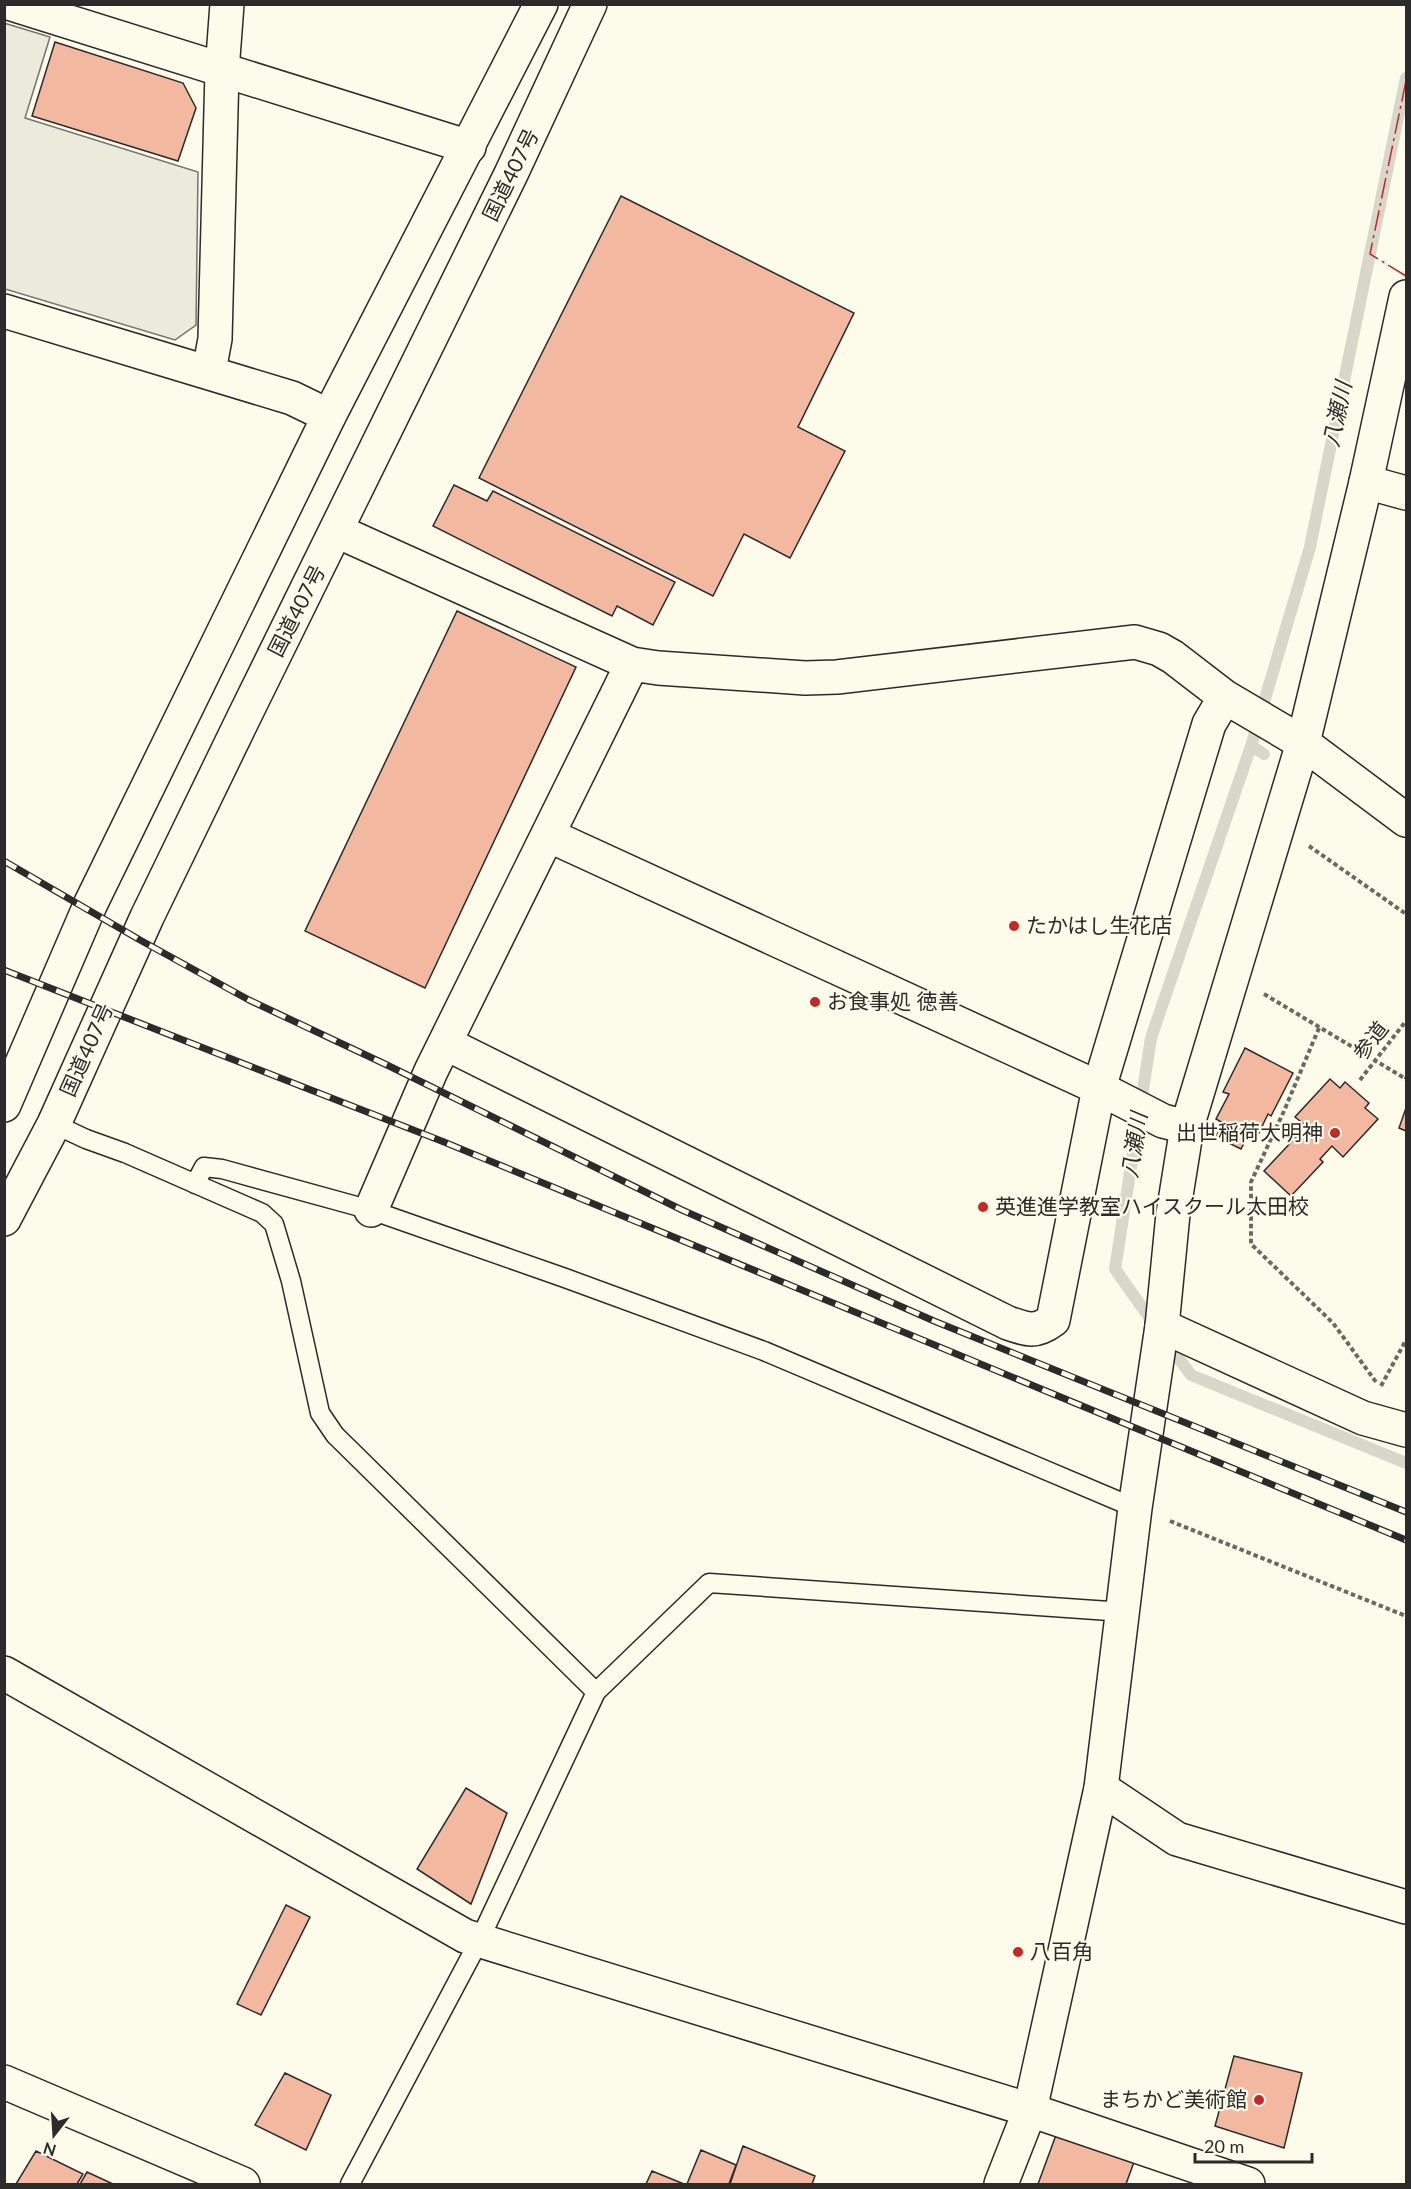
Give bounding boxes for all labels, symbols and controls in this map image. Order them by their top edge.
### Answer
street label: 国道407号 [477,124,543,225]
water label: 八瀬川 [1316,377,1357,449]
street label: 国道407号 [262,560,329,660]
place label: たかはし生花店 [1026,912,1172,937]
marker: たかはし生花店 [1007,919,1021,933]
place label: お食事処 徳善 [827,988,958,1013]
marker: お食事処 徳善 [808,995,822,1009]
street label: 国道407号 [54,999,117,1100]
street label: 参道 [1347,1016,1393,1064]
water label: 八瀬川 [1115,1108,1152,1180]
place label: 出世稲荷大明神 [1176,1119,1323,1144]
marker: 出世稲荷大明神 [1328,1126,1342,1140]
place label: 英進進学教室ハイスクール太田校 [995,1193,1309,1218]
marker: 英進進学教室ハイスクール太田校 [976,1200,990,1214]
place label: 八百角 [1030,1938,1093,1963]
marker: 八百角 [1011,1945,1025,1959]
place label: まちかど美術館 [1100,2086,1247,2111]
marker: まちかど美術館 [1252,2093,1266,2107]
north arrow [24,2105,84,2165]
scale bar [1195,2126,1312,2164]
text: 20 m [1204,2135,1244,2157]
text: N [41,2139,58,2161]

